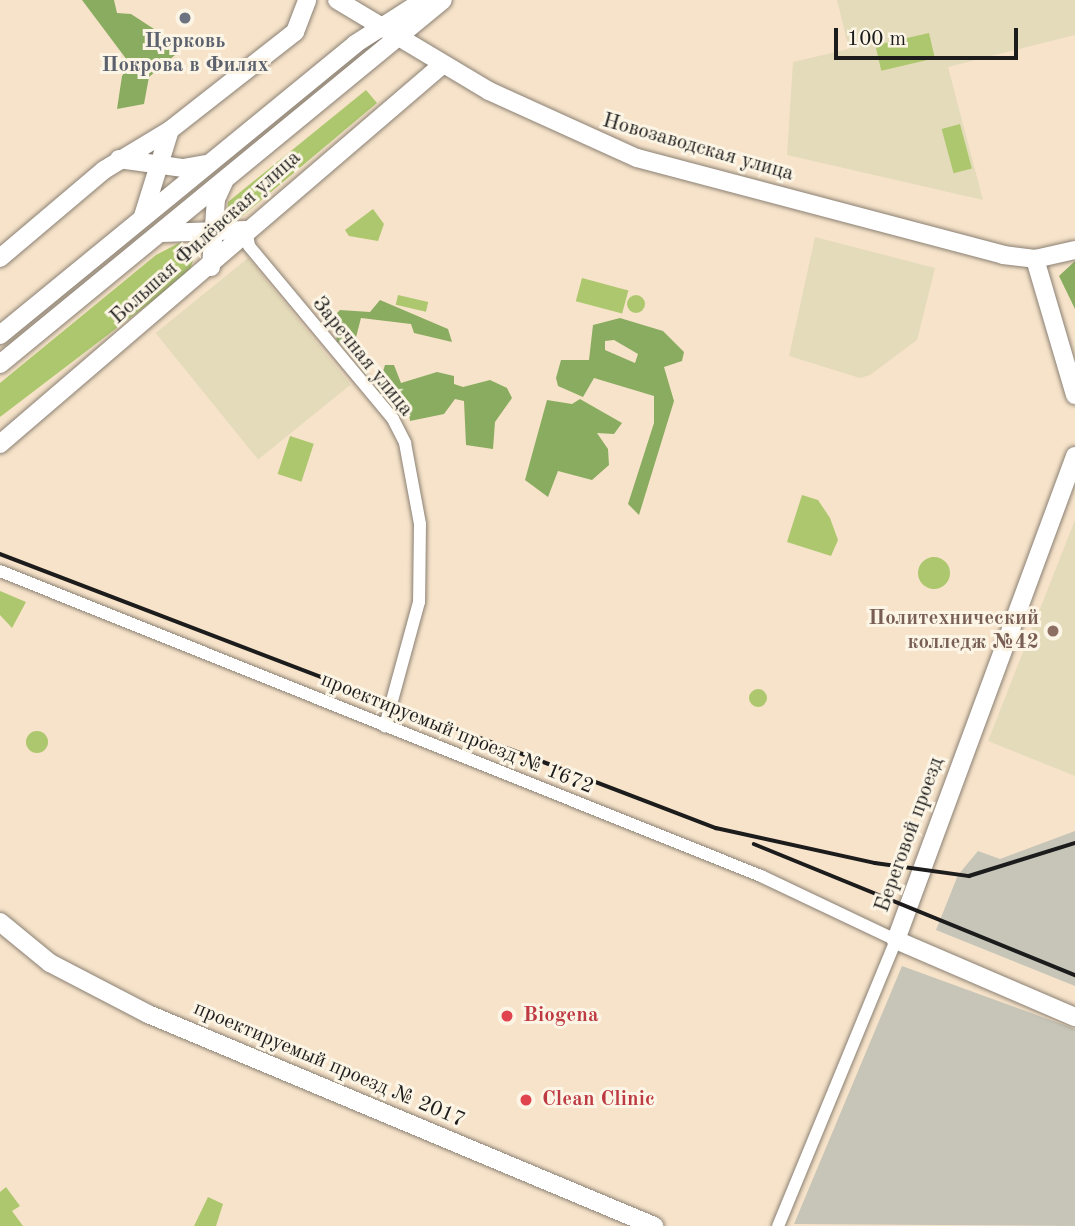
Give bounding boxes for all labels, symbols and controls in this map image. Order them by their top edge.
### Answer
marker: Церковь Покрова в Филях [177,10,193,26]
scale bar [837,14,1021,58]
place label: Церковь Покрова в Филях [101,29,269,79]
text: 100 m [847,29,906,50]
street label: Новозаводская улица [599,109,797,187]
street label: Большая Филёвская улица [106,146,306,330]
street label: Заречная улица [306,292,418,422]
place label: Политехнический колледж №42 [868,606,1039,656]
marker: Политехнический колледж №42 [1045,623,1061,639]
street label: проектируемый проезд № 1672 [317,668,597,800]
street label: Береговой проезд [870,754,950,916]
street label: проектируемый проезд № 2017 [190,996,468,1134]
place label: Biogena [523,1003,599,1029]
marker: Biogena [497,1006,517,1026]
place label: Clean Clinic [542,1087,655,1113]
marker: Clean Clinic [516,1090,536,1110]

